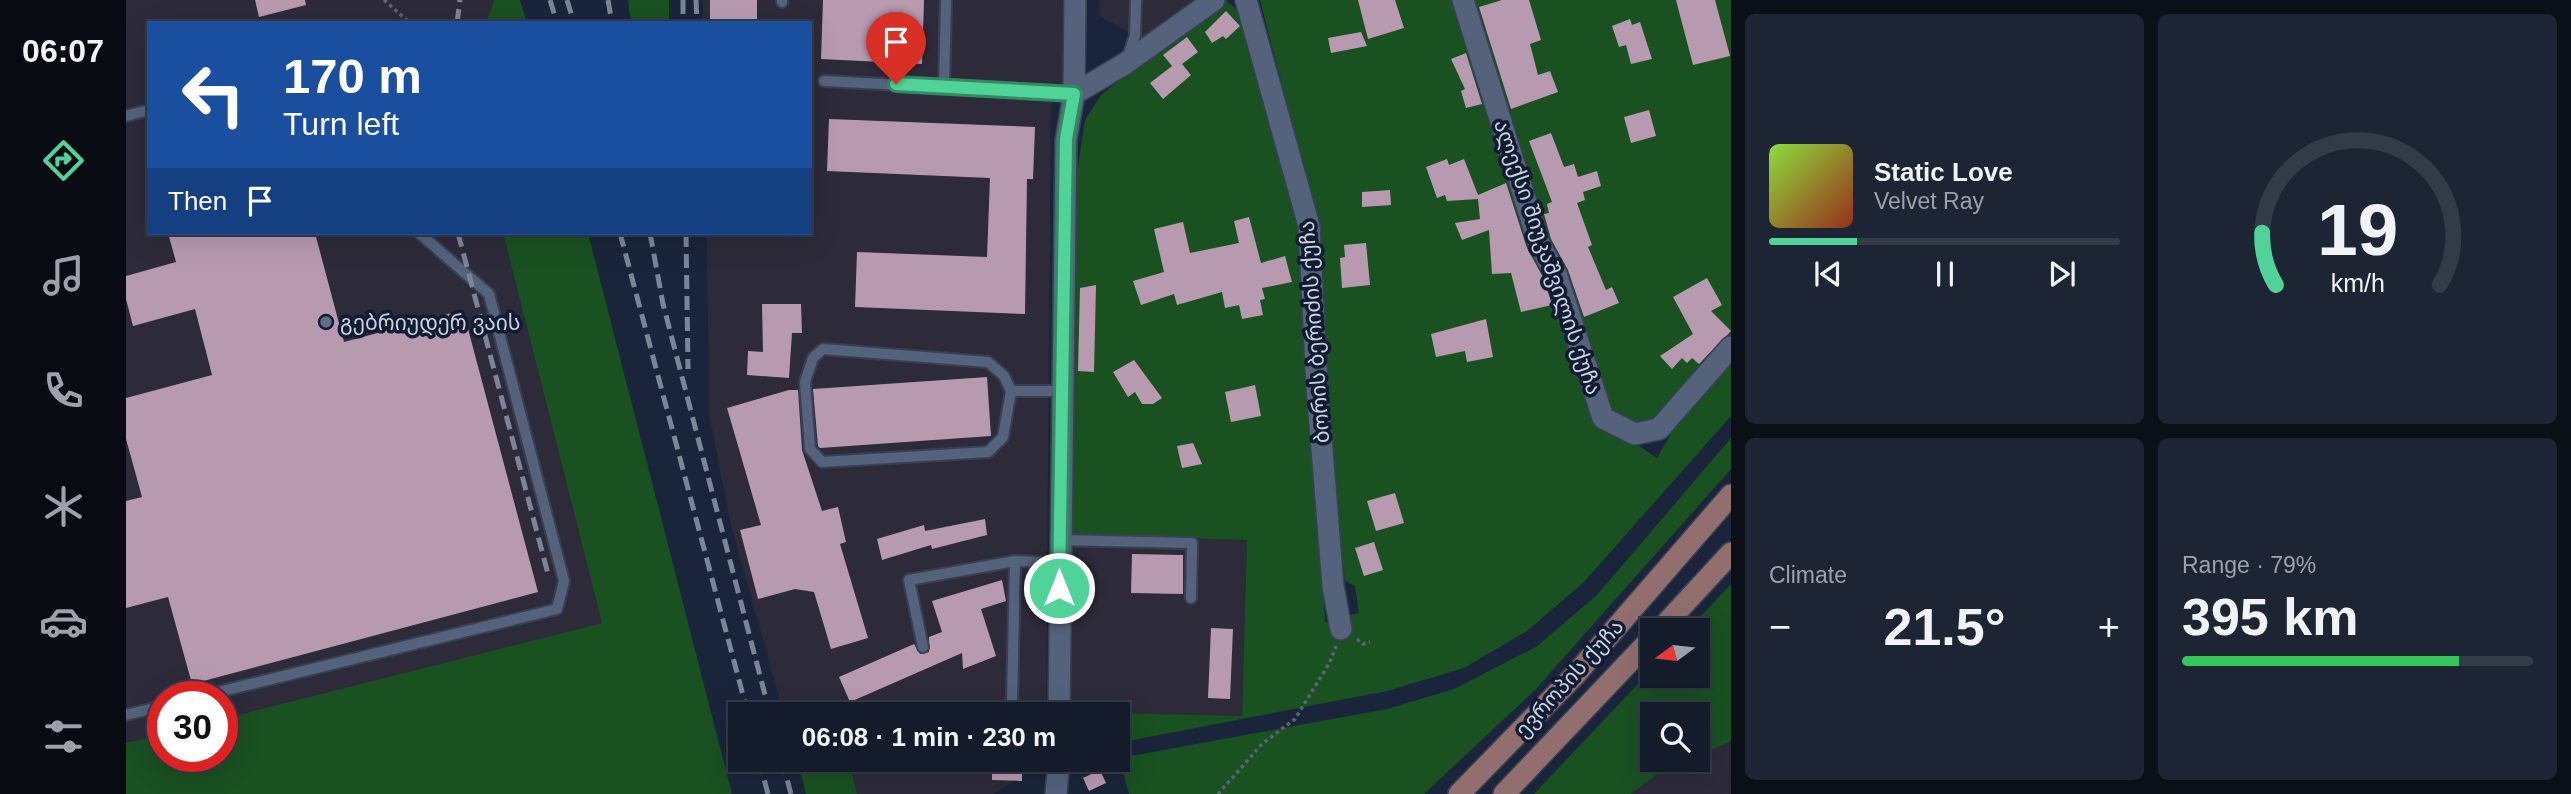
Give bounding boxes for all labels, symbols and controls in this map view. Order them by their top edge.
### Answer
pin [866,12.0,926,84]
icon: arrive [877,23,915,61]
text: 06:07 [22,33,104,69]
icon: left [168,49,259,140]
text: 170 m [283,49,422,103]
text: Turn left [283,106,399,142]
street label: ალექსი შიუკაშვილის ქუჩა [1488,117,1606,398]
icon: directions [39,136,88,185]
text: Static Love [1874,157,2013,187]
icon: arrive [241,182,279,220]
text: Then [168,186,227,216]
text: Velvet Ray [1874,188,1984,214]
text: 19 [2317,189,2398,270]
street label: ბორის ბერიძის ქუჩა [1295,220,1334,444]
icon: music [39,251,88,300]
icon: previous [1809,255,1847,293]
icon: pause [1926,255,1964,293]
icon: next [2043,255,2081,293]
text: km/h [2330,269,2385,297]
place label: გებრიუდერ ვაის [340,311,521,336]
marker: გებრიუდერ ვაის [318,314,334,330]
icon: phone [39,366,88,415]
icon: climate [39,482,88,531]
position arrow [1022,551,1096,625]
text: Range · 79% [2182,552,2316,578]
text: Climate [1769,562,1847,588]
text: 395 km [2182,588,2358,646]
icon: car [39,597,88,646]
text: 21.5° [1883,598,2006,656]
text: − [1769,606,1791,648]
text: + [2098,606,2120,648]
street label: ევროპის ქუჩა [1510,615,1628,742]
north arrow [1640,618,1710,688]
map controls [1640,618,1710,772]
speed limit sign: 30 [147,681,238,772]
button: search [1640,702,1710,772]
icon: filters [39,712,88,761]
text: 06:08 · 1 min · 230 m [802,722,1056,752]

